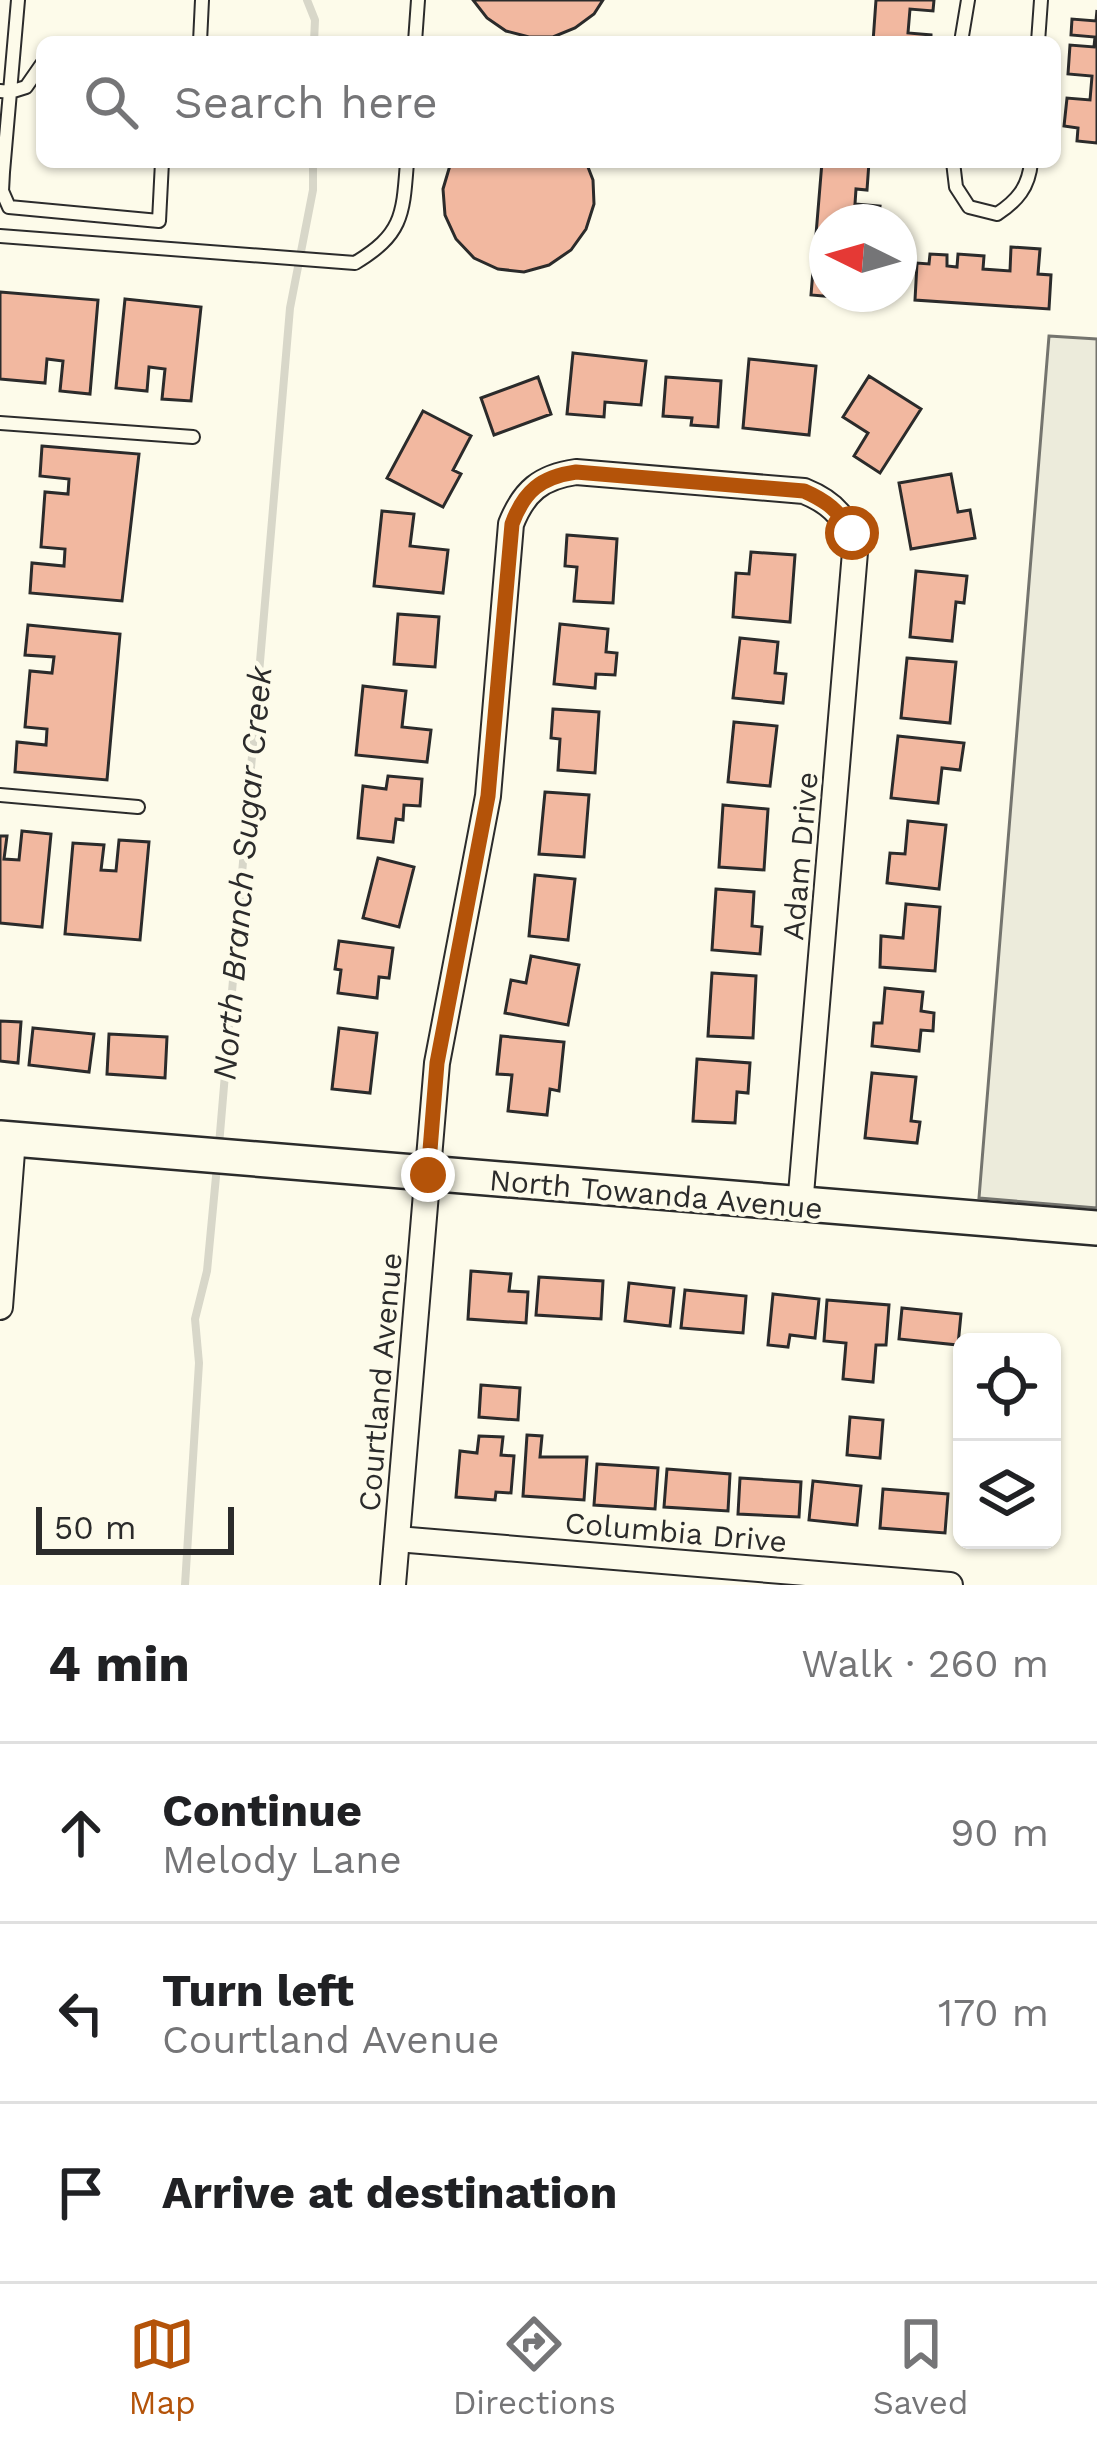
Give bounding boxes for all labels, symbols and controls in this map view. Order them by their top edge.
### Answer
search box [36,36,1061,168]
icon: search [78,69,144,135]
text: Search here [174,76,438,129]
north arrow [809,204,917,312]
route start [825,506,879,560]
water label: North Branch Sugar Creek [204,663,280,1082]
street label: Adam Drive [775,770,825,942]
route end [401,1148,455,1202]
street label: North Towanda Avenue [488,1162,824,1226]
street label: Courtland Avenue [351,1251,409,1513]
map controls [953,1333,1061,1549]
button: locate [953,1333,1061,1441]
button: layers [953,1441,1061,1549]
scale bar [36,1501,234,1554]
street label: Columbia Drive [564,1505,788,1559]
text: 50 m [54,1508,136,1547]
text: 4 min [48,1634,190,1693]
text: Walk · 260 m [801,1641,1049,1686]
text: Continue [162,1784,362,1837]
icon: ahead [48,1800,114,1866]
text: 90 m [950,1810,1049,1855]
text: Melody Lane [162,1837,402,1882]
text: Turn left [162,1964,354,2017]
icon: left [48,1980,114,2046]
text: 170 m [938,1990,1049,2035]
text: Courtland Avenue [162,2017,500,2062]
icon: arrive [48,2160,114,2226]
text: Arrive at destination [162,2166,617,2219]
tab: Map [128,2311,196,2422]
tab: Directions [453,2311,616,2422]
tab: Saved [873,2311,969,2422]

